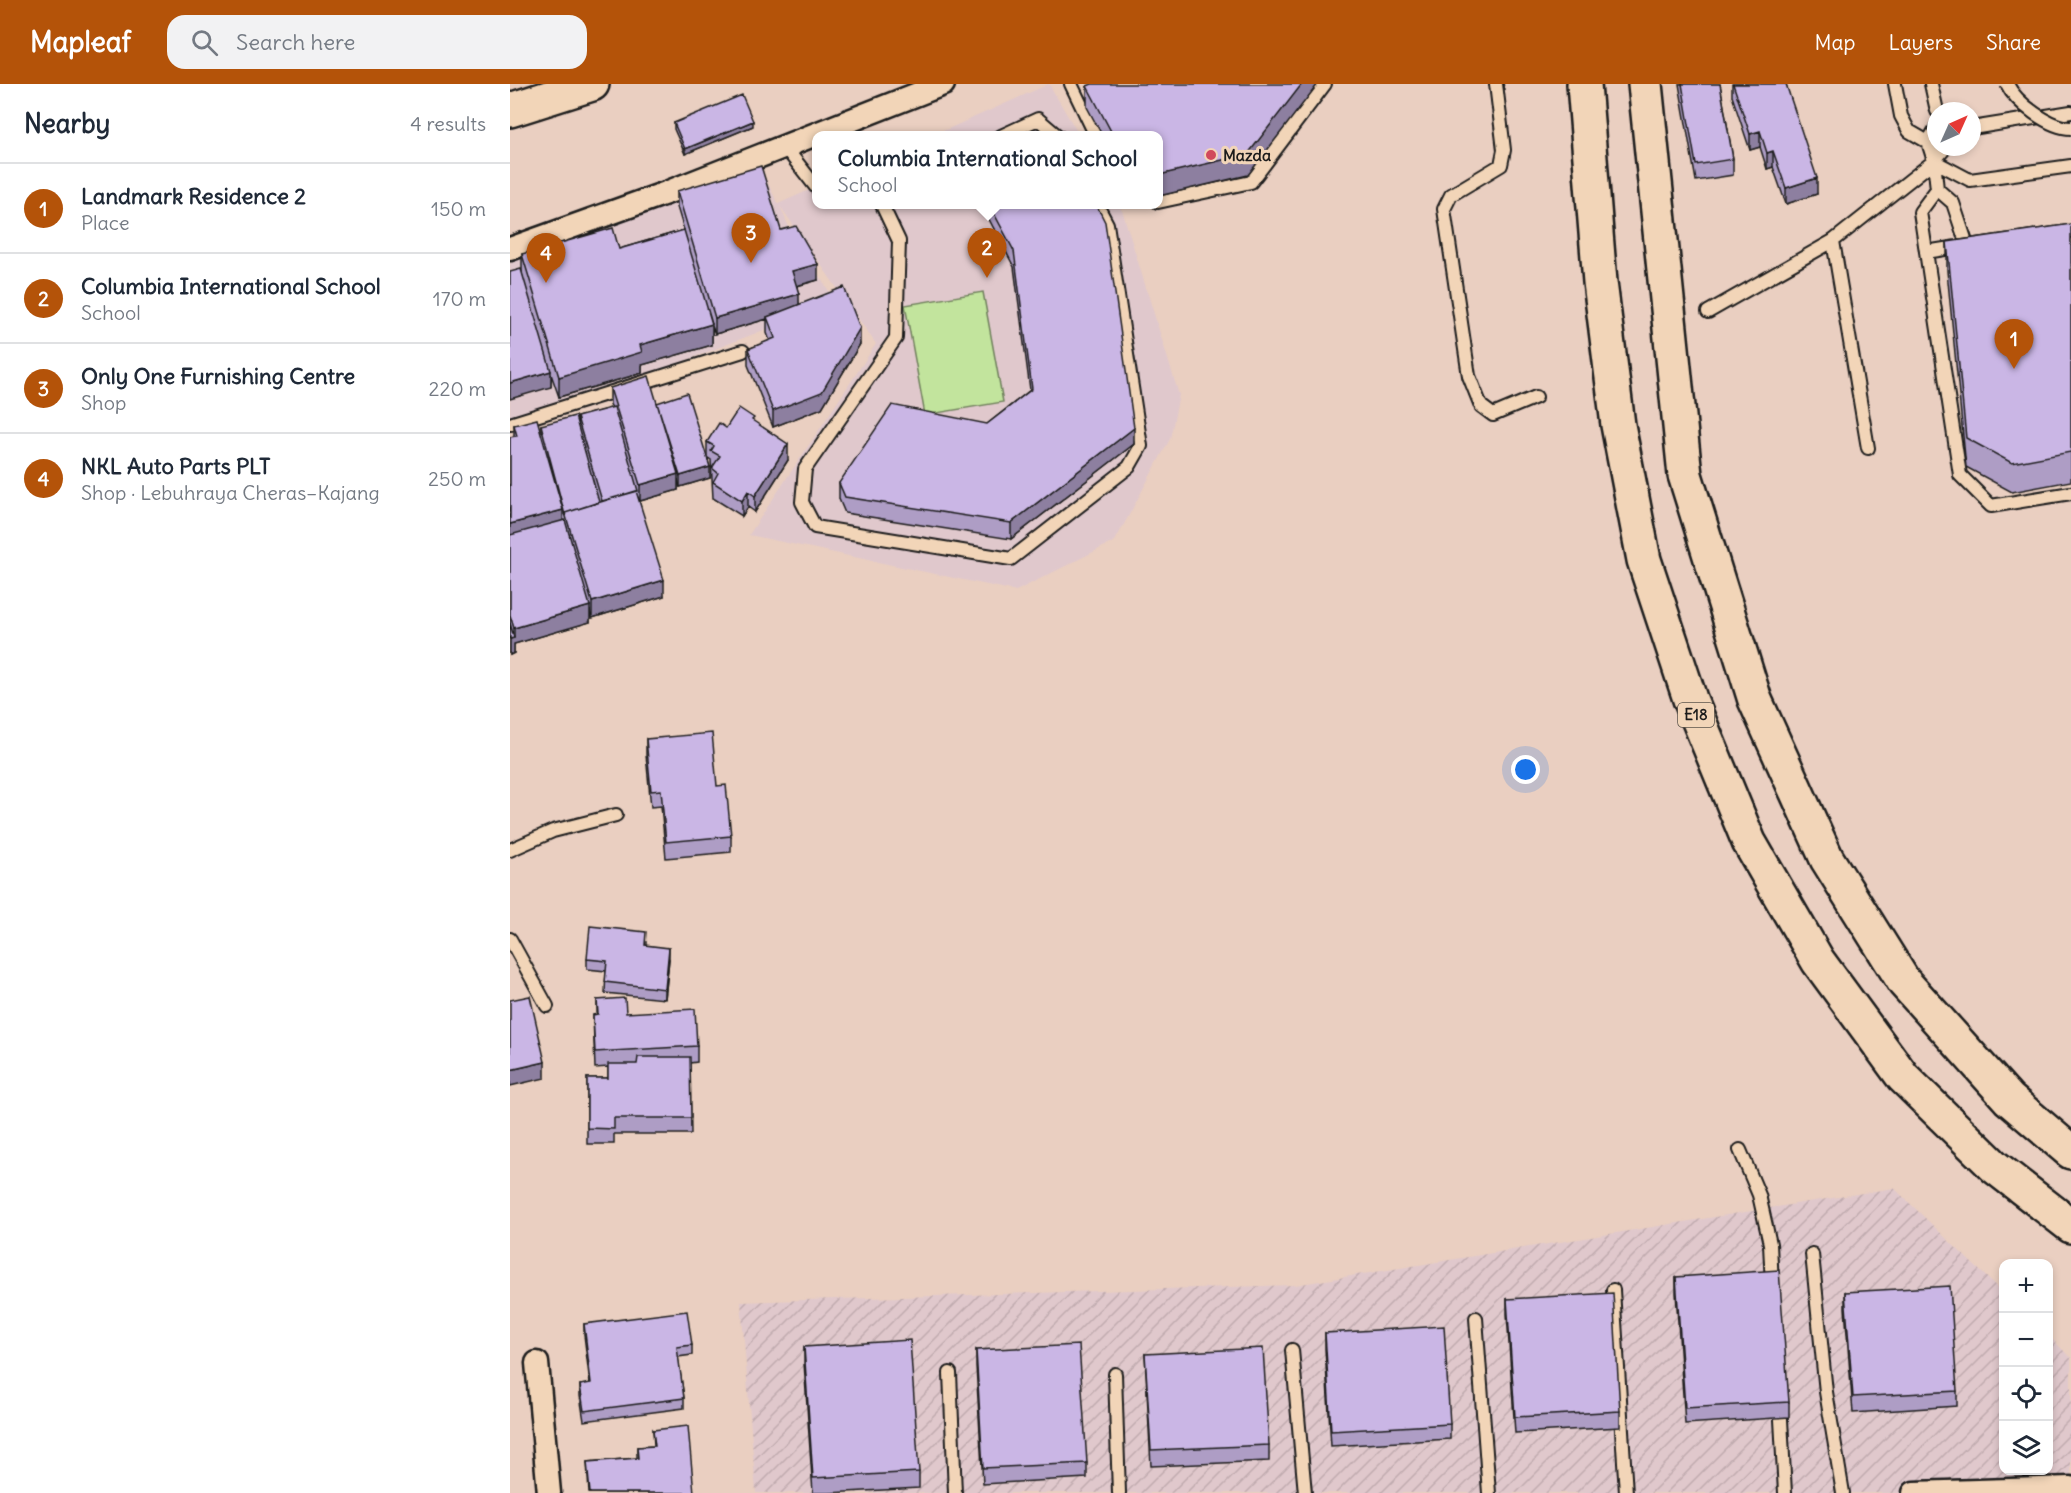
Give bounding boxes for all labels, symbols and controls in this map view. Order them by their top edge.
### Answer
search box [167,15,587,69]
text: Mapleaf [30,24,131,60]
icon: search [188,26,221,59]
text: Search here [236,28,355,56]
text: Map [1815,29,1855,56]
text: Layers [1888,29,1953,56]
text: Share [1986,29,2041,56]
north arrow [1927,102,1981,156]
text: Nearby [24,107,110,140]
text: 4 results [410,111,486,136]
popup [812,131,1163,209]
text: Columbia International School [838,144,1137,172]
place label: Mazda [1223,145,1271,165]
marker: Mazda [1204,148,1218,162]
text: School [838,172,897,197]
text: Landmark Residence 2 [81,182,306,210]
text: 1 [40,196,47,221]
text: 150 m [431,196,486,221]
text: Place [81,210,129,235]
pin: 3 [732,214,770,263]
pin: 2 [968,228,1006,278]
pin: 4 [526,234,566,283]
text: Columbia International School [81,272,381,300]
text: 2 [38,286,49,311]
text: 170 m [433,286,486,311]
text: School [81,300,141,325]
pin: 1 [1994,320,2034,369]
text: Only One Furnishing Centre [81,362,355,390]
text: 3 [38,376,49,401]
text: 220 m [429,376,486,401]
text: Shop [81,390,126,415]
text: NKL Auto Parts PLT [81,452,270,480]
text: 4 [38,466,49,491]
text: 250 m [428,466,486,491]
text: Shop · Lebuhraya Cheras–Kajang [81,480,380,505]
road number: E18 [1678,703,1714,727]
your location [1511,755,1540,784]
map controls [1999,1259,2053,1475]
button: + [1999,1259,2053,1313]
button: − [1999,1313,2053,1367]
button: locate [1999,1367,2053,1421]
button: layers [1999,1421,2053,1475]

